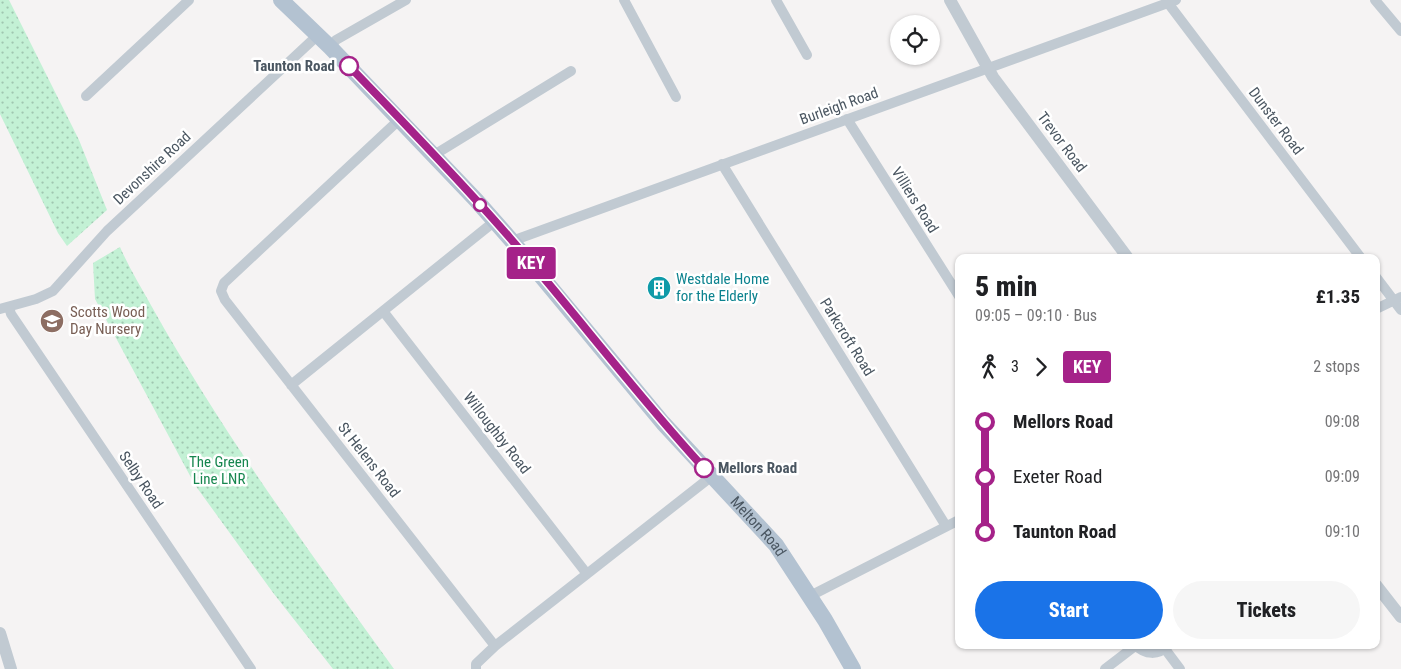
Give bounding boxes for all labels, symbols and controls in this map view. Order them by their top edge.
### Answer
map controls [890,15,940,65]
button: locate [890,15,940,65]
marker: Taunton Road [339,56,359,76]
place label: Taunton Road [253,57,335,75]
street label: Burleigh Road [797,83,881,129]
street label: Dunster Road [1245,84,1307,158]
street label: Trevor Road [1034,108,1090,176]
street label: Devonshire Road [110,128,194,208]
street label: Villiers Road [888,164,942,236]
unlabelled marker [473,198,487,212]
line badge: KEY [502,247,560,279]
text: KEY [517,252,545,273]
place label: Westdale Home for the Elderly [676,270,769,305]
text: 5 min [975,270,1037,303]
building icon: Westdale Home for the Elderly [646,275,672,301]
text: £1.35 [1316,285,1360,308]
street label: Parkcroft Road [816,295,878,379]
place label: Scotts Wood Day Nursery [70,303,145,338]
text: 09:05 – 09:10 · Bus [975,306,1097,325]
school or university icon: Scotts Wood Day Nursery [39,308,65,334]
icon: walk [975,353,1003,381]
icon: forward [1027,353,1055,381]
text: KEY [1073,356,1101,377]
text: 3 [1011,357,1019,376]
text: 2 stops [1313,357,1360,376]
street label: Willoughby Road [460,389,534,477]
text: Mellors Road [1013,410,1113,433]
text: 09:08 [1325,412,1360,431]
street label: St Helens Road [334,419,404,501]
street label: Selby Road [115,448,167,512]
park label: The Green Line LNR [189,453,249,488]
marker: Mellors Road [694,458,714,478]
place label: Mellors Road [718,459,797,477]
text: Exeter Road [1013,465,1102,488]
text: 09:09 [1325,467,1360,486]
street label: Melton Road [727,493,790,560]
text: Taunton Road [1013,520,1116,543]
text: 09:10 [1325,522,1360,541]
button: Start [975,581,1163,639]
button: Tickets [1173,581,1360,639]

